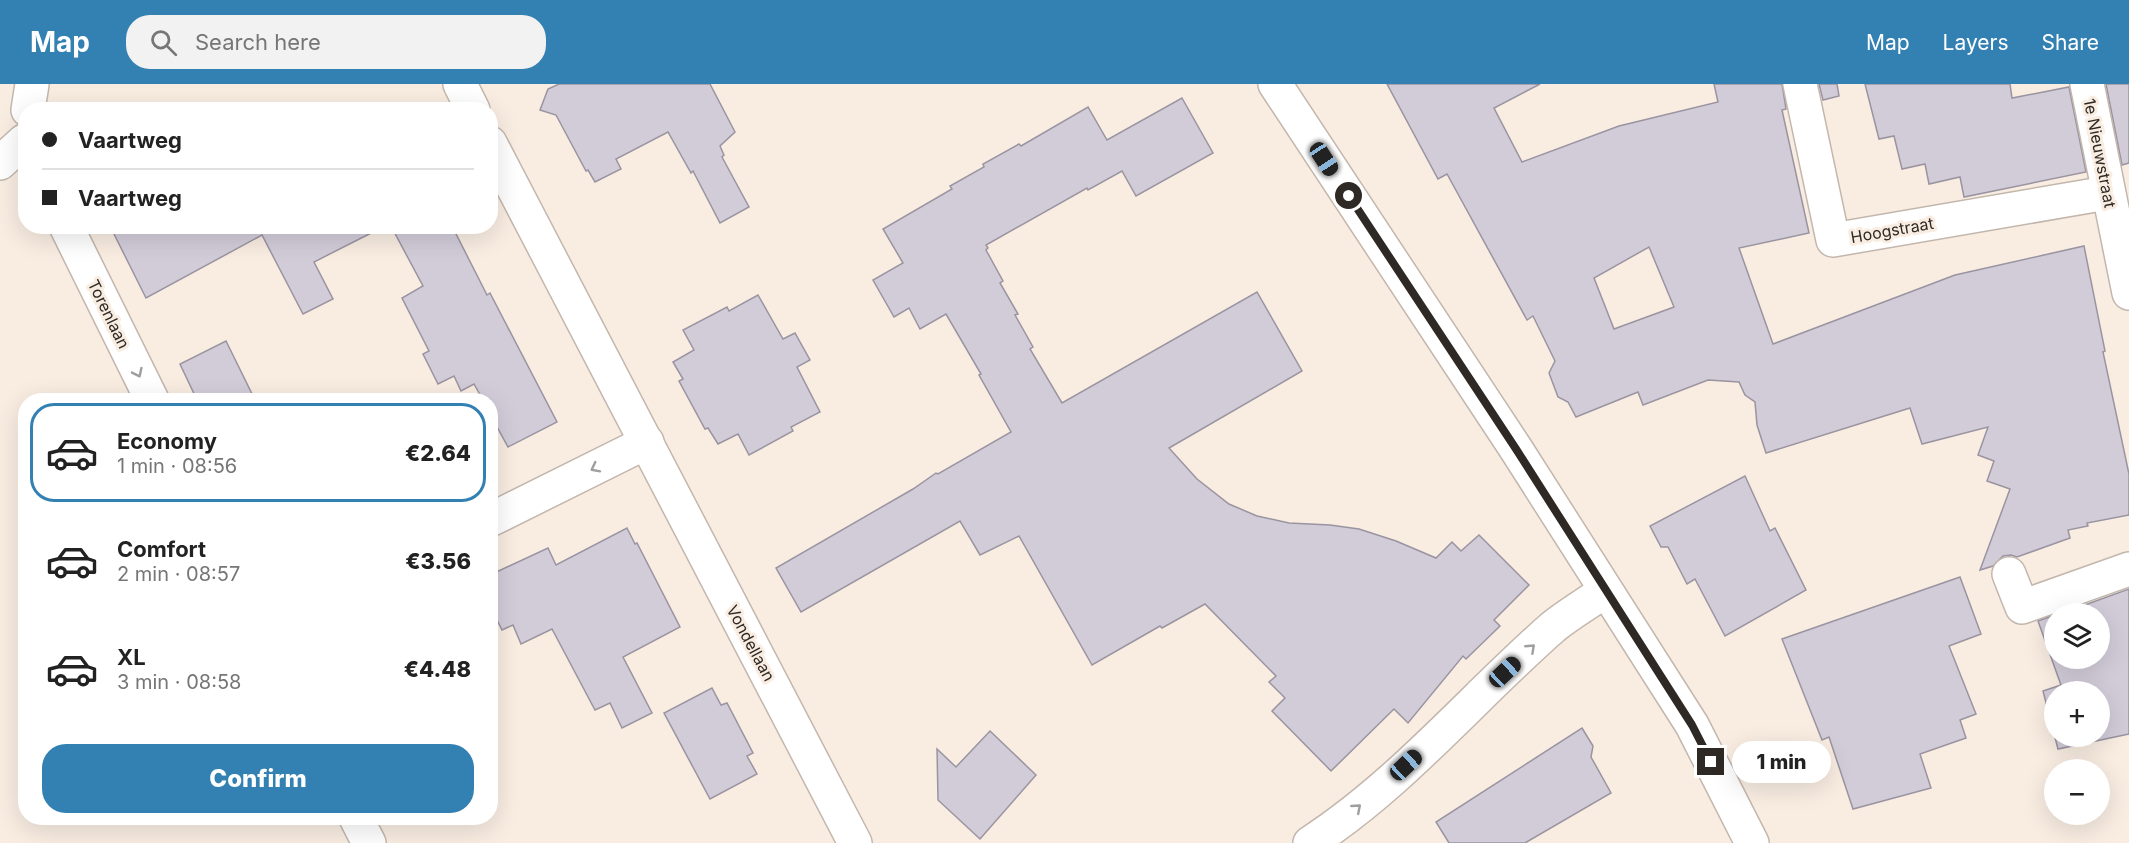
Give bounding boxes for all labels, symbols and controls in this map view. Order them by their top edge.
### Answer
search box [126,15,546,69]
text: Map [30,25,90,59]
icon: search [147,26,180,59]
text: Search here [195,29,321,55]
text: Map [1866,30,1910,55]
text: Layers [1943,30,2009,55]
text: Share [2042,30,2099,55]
street label: 1e Nieuwstraat [2080,97,2120,209]
text: Vaartweg [78,127,182,153]
car [1307,139,1341,179]
route start [1335,182,1362,209]
text: Vaartweg [78,185,182,211]
street label: Hoogstraat [1849,213,1935,247]
street label: Torenlaan [84,276,134,352]
one-way arrow [131,367,143,378]
icon: car [45,426,99,480]
text: Economy [117,428,217,454]
text: €2.64 [405,440,471,466]
text: 1 min · 08:56 [117,454,237,478]
one-way arrow [590,461,601,472]
icon: car [45,534,99,588]
text: Comfort [117,536,206,562]
text: €3.56 [405,548,471,574]
text: 2 min · 08:57 [117,562,240,586]
street label: Vondellaan [723,601,779,685]
map controls [2044,603,2110,825]
button: layers [2044,603,2110,669]
icon: car [45,642,99,696]
text: XL [117,644,146,670]
one-way arrow [1524,644,1535,655]
car [1486,653,1524,691]
text: €4.48 [404,656,471,682]
text: 3 min · 08:58 [117,670,241,694]
button: + [2044,681,2110,747]
callout: 1 min [1732,741,1831,783]
button: Confirm [42,744,474,813]
car [1387,746,1425,784]
route end [1697,748,1724,775]
text: 1 min [1756,750,1807,774]
button: − [2044,759,2110,825]
one-way arrow [1350,804,1361,815]

